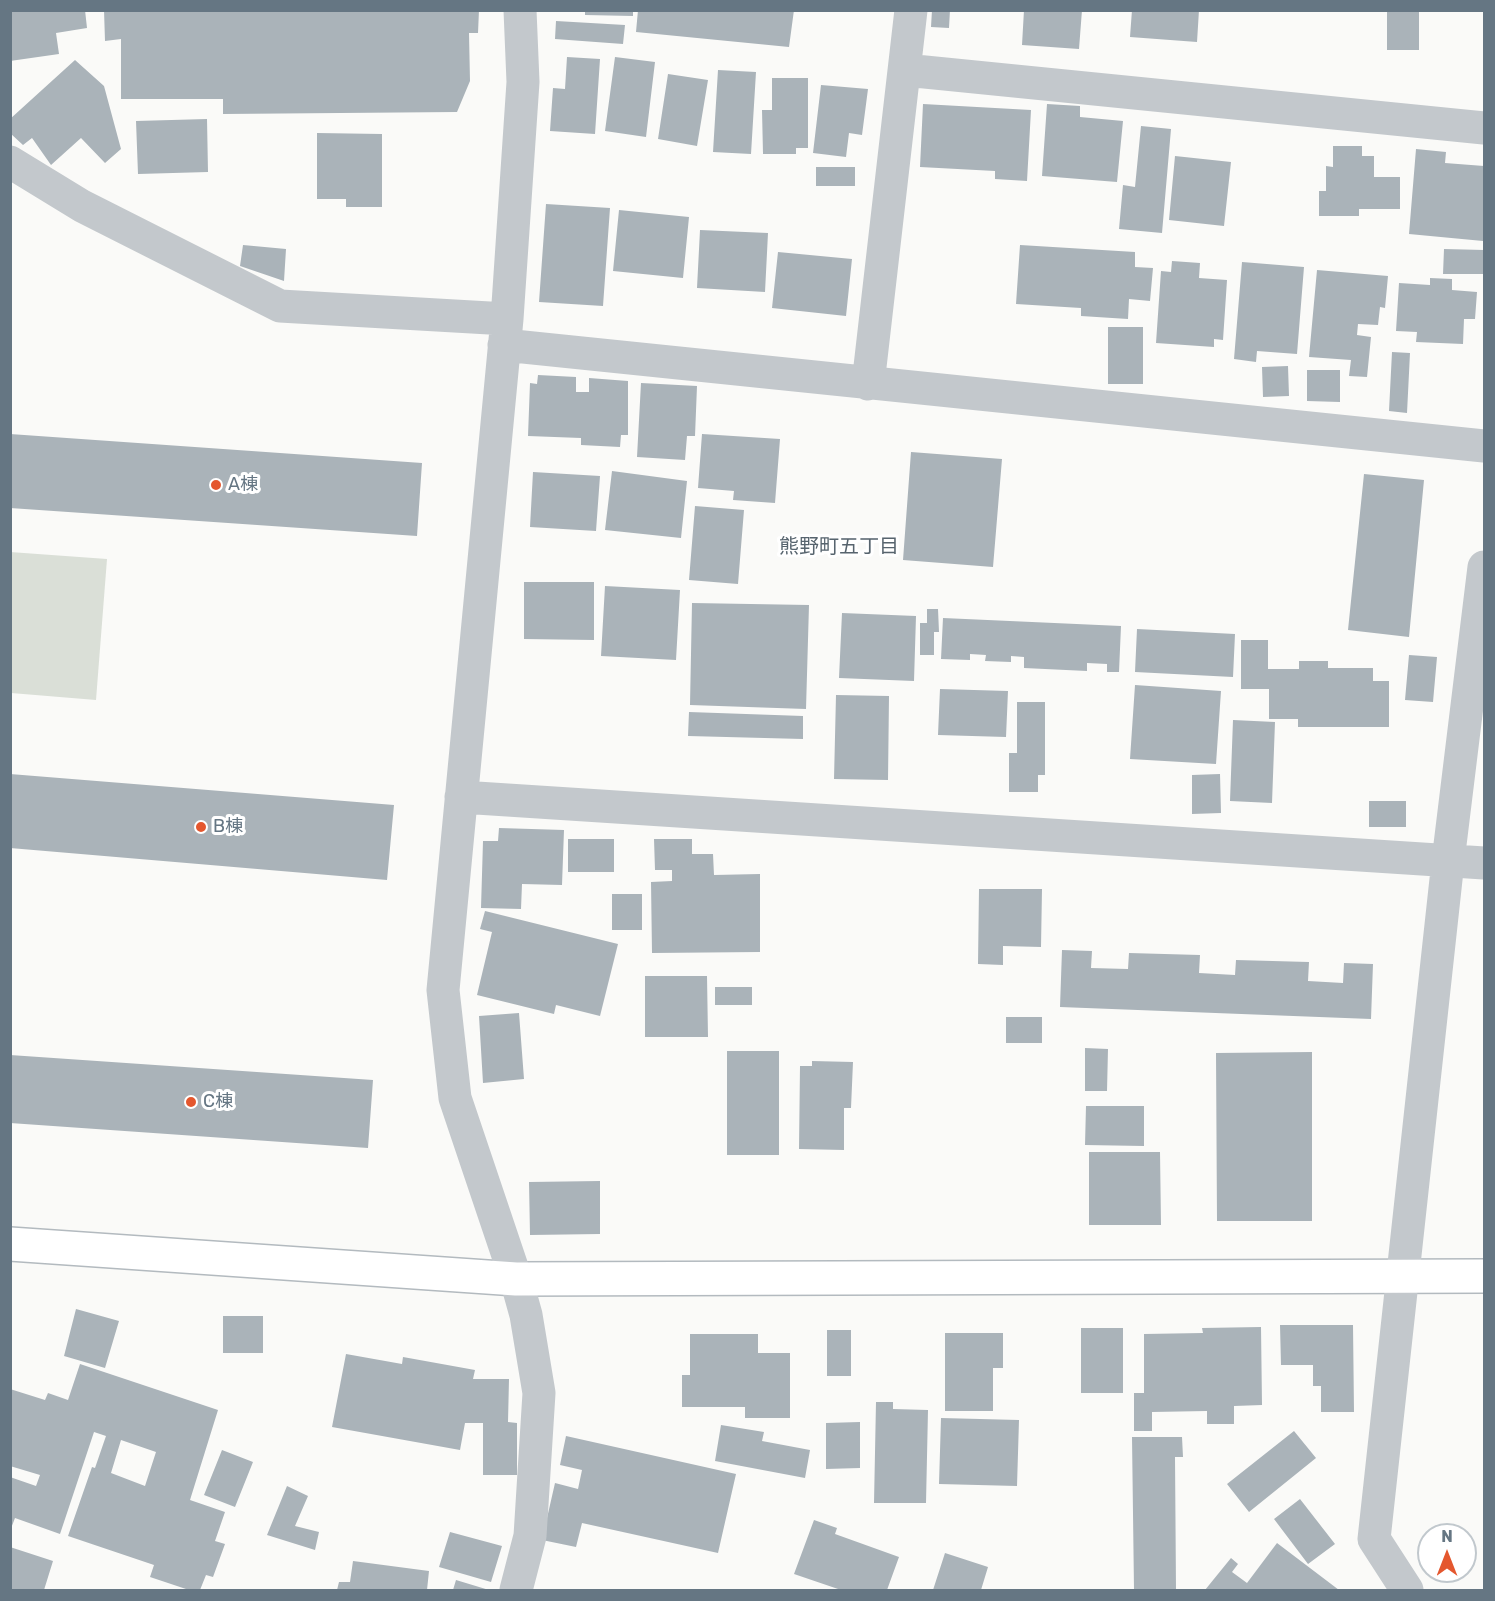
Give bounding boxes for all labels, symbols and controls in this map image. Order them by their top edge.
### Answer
place label: A棟 [228,474,258,496]
marker: A棟 [209,478,223,492]
district label: 熊野町五丁目 [779,535,899,559]
place label: B棟 [213,816,243,838]
marker: B棟 [194,820,208,834]
place label: C棟 [203,1091,233,1113]
marker: C棟 [184,1095,198,1109]
north arrow [1417,1523,1477,1583]
text: N [1441,1527,1453,1546]

